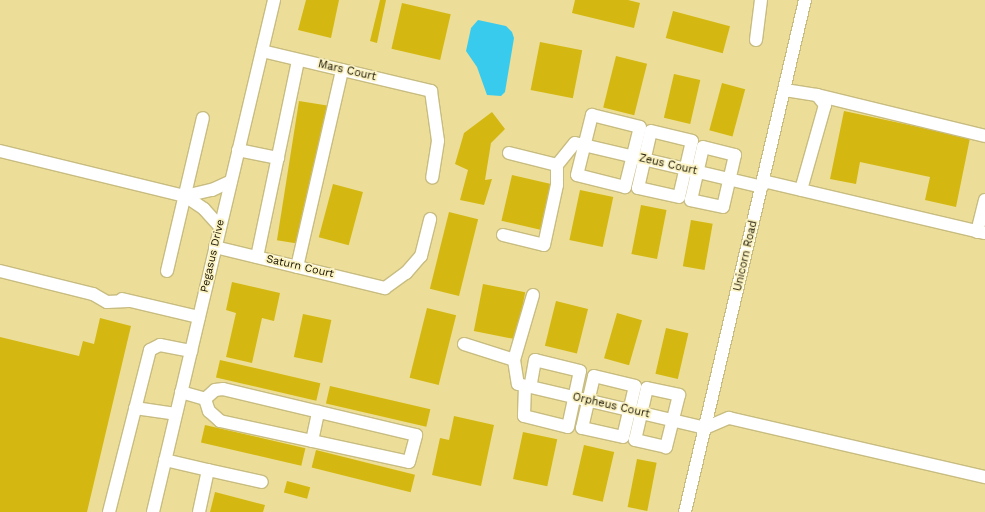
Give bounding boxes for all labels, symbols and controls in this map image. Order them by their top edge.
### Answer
street label: Mars Court [317,58,377,84]
street label: Zeus Court [638,152,698,178]
street label: Pegasus Drive [198,218,228,294]
street label: Unicorn Road [731,219,761,293]
street label: Saturn Court [265,253,335,281]
street label: Orpheus Court [571,391,651,421]

